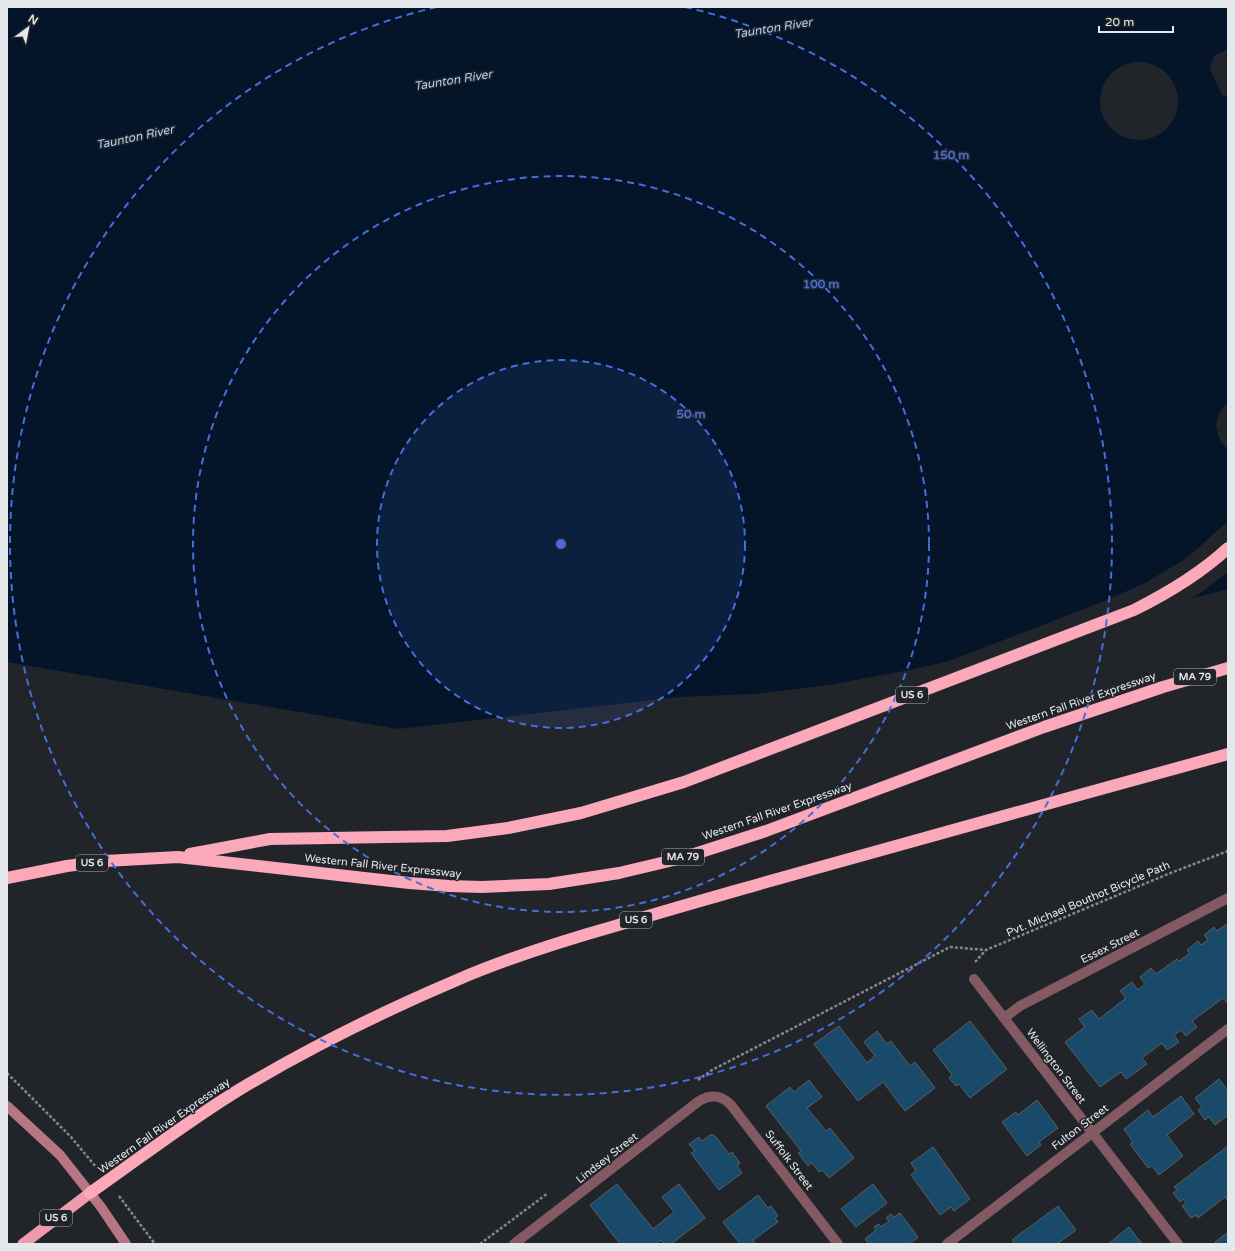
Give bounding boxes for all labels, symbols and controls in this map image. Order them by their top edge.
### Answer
north arrow [8,8,48,48]
scale bar [1099,8,1173,34]
text: N [26,12,40,28]
water label: Taunton River [733,15,814,41]
text: 20 m [1105,15,1134,29]
water label: Taunton River [413,67,494,93]
water label: Taunton River [95,122,176,152]
text: 150 m [933,148,969,162]
text: 100 m [803,277,839,291]
text: 50 m [676,407,706,421]
centre of rings [554,537,568,551]
street label: Western Fall River Expressway [1004,669,1158,733]
road number: MA 79 [1174,669,1216,685]
road number: US 6 [896,687,928,703]
street label: Western Fall River Expressway [700,779,854,843]
road number: MA 79 [662,849,704,865]
street label: Western Fall River Expressway [304,851,462,881]
road number: US 6 [76,855,108,871]
street label: Pvt. Michael Bouthot Bicycle Path [1004,859,1172,939]
road number: US 6 [620,912,652,928]
street label: Essex Street [1079,926,1141,966]
street label: Wellington Street [1024,1026,1088,1106]
street label: Western Fall River Expressway [96,1075,232,1177]
street label: Fulton Street [1049,1101,1111,1153]
street label: Suffolk Street [762,1128,816,1192]
street label: Lindsey Street [574,1130,640,1186]
road number: US 6 [40,1210,72,1226]

